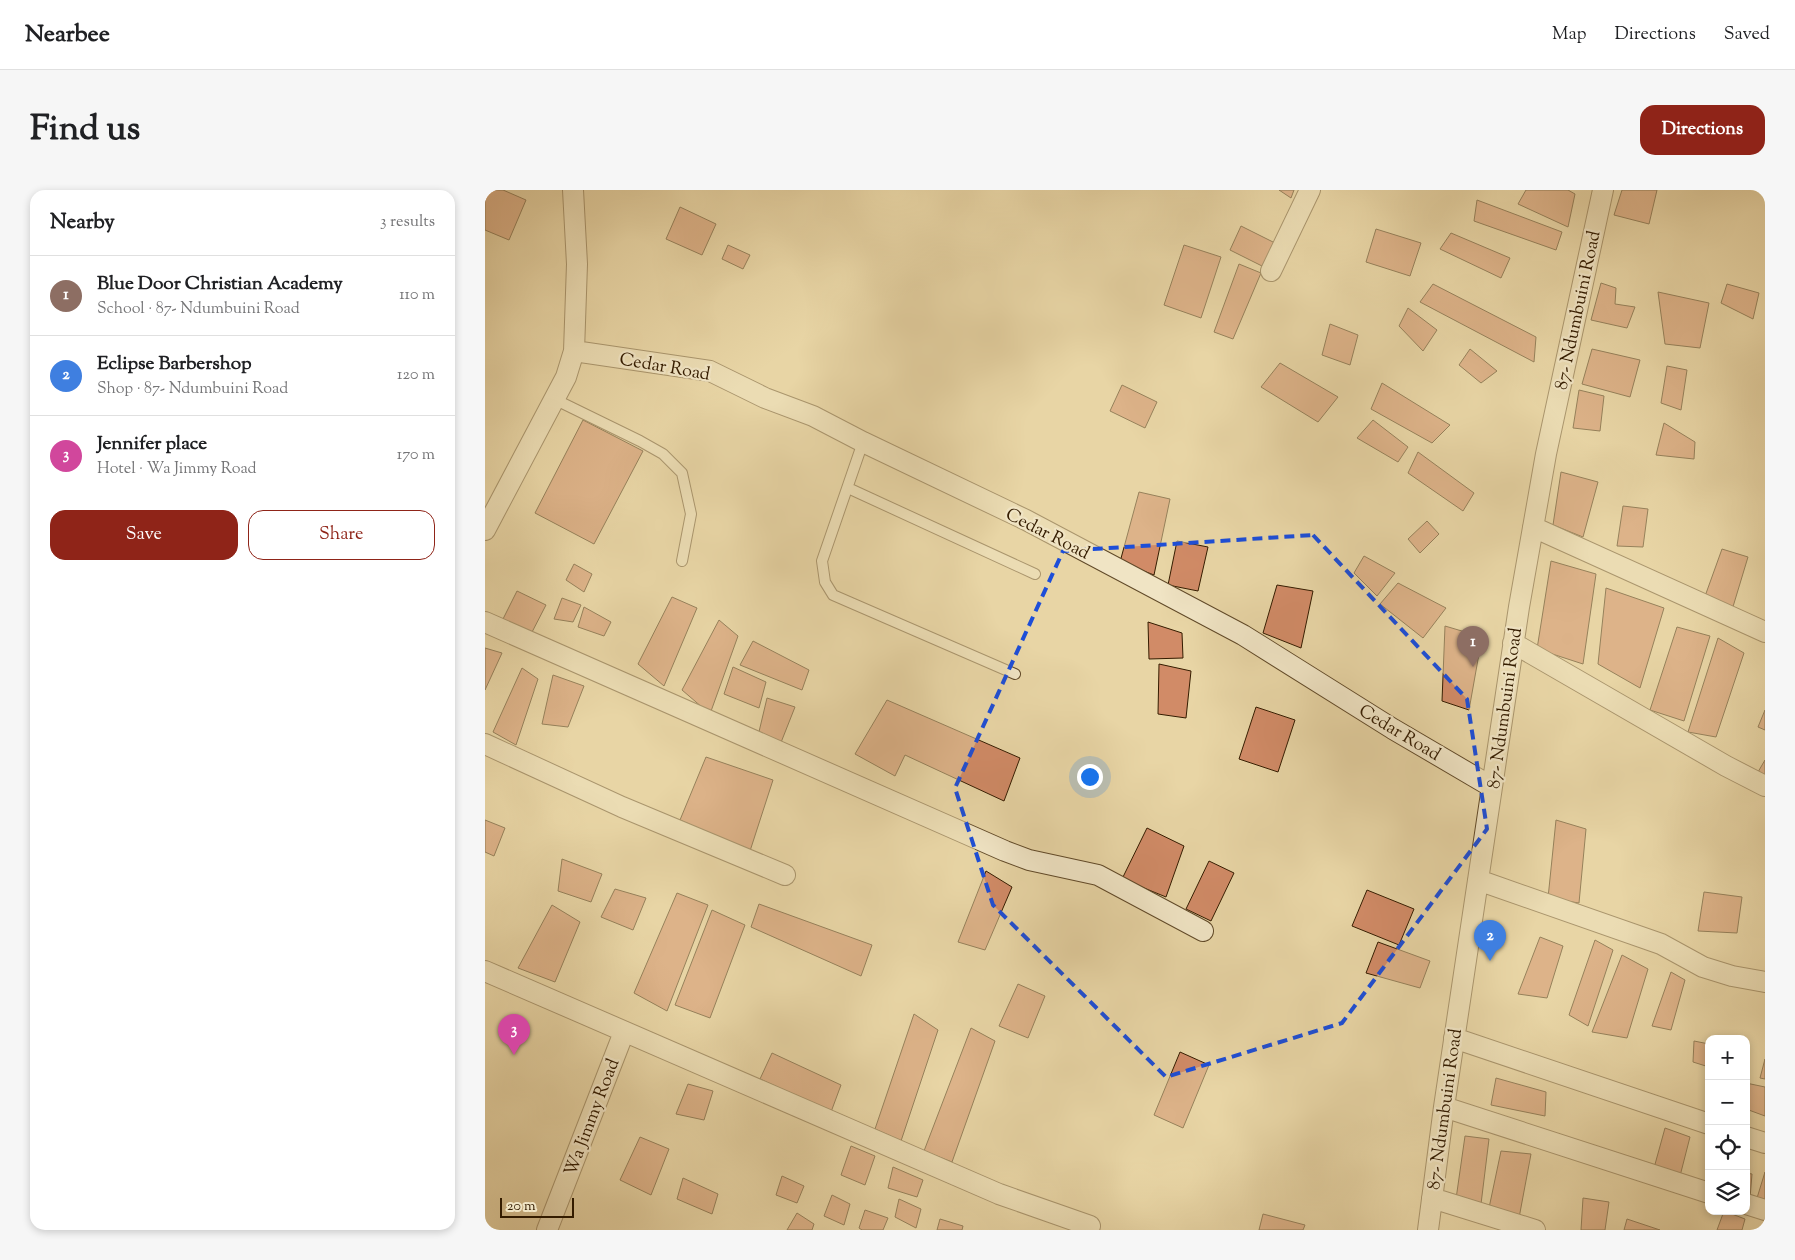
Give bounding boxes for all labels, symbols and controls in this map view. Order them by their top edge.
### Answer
text: Nearbee [25,18,110,52]
text: Map [1552,22,1587,48]
text: Directions [1615,22,1696,48]
text: Saved [1724,22,1770,48]
text: Find us [30,105,140,156]
button: Directions [1640,105,1765,155]
text: Nearby [50,208,115,238]
text: 3 results [380,211,435,234]
street label: 87- Ndumbuini Road [1549,228,1609,392]
text: Blue Door Christian Academy [97,271,343,298]
text: 1 [63,284,69,307]
text: 110 m [399,284,435,307]
text: School · 87- Ndumbuini Road [97,298,300,321]
street label: Cedar Road [617,347,712,389]
text: Eclipse Barbershop [97,351,251,378]
text: 2 [62,364,70,387]
text: 120 m [397,364,435,387]
text: Shop · 87- Ndumbuini Road [97,378,288,401]
text: Jennifer place [97,431,207,458]
text: 3 [63,444,69,467]
text: 170 m [397,444,435,467]
text: Hotel · Wa Jimmy Road [97,458,257,481]
street label: Cedar Road [1000,502,1094,567]
button: Save [50,510,238,560]
button: Share [248,510,435,560]
pin: 1 [1457,626,1489,667]
street label: 87- Ndumbuini Road [1482,626,1530,790]
street label: Cedar Road [1353,699,1445,768]
your location [1077,764,1103,790]
pin: 2 [1474,920,1506,961]
pin: 3 [498,1014,530,1055]
street label: 87- Ndumbuini Road [1422,1027,1470,1191]
map controls [1705,1035,1750,1215]
button: + [1705,1035,1750,1080]
street label: Wa Jimmy Road [559,1055,627,1180]
button: − [1705,1080,1750,1125]
button: locate [1705,1125,1750,1170]
button: layers [1705,1170,1750,1215]
scale bar [500,1195,574,1218]
text: 20 m [507,1197,536,1217]

